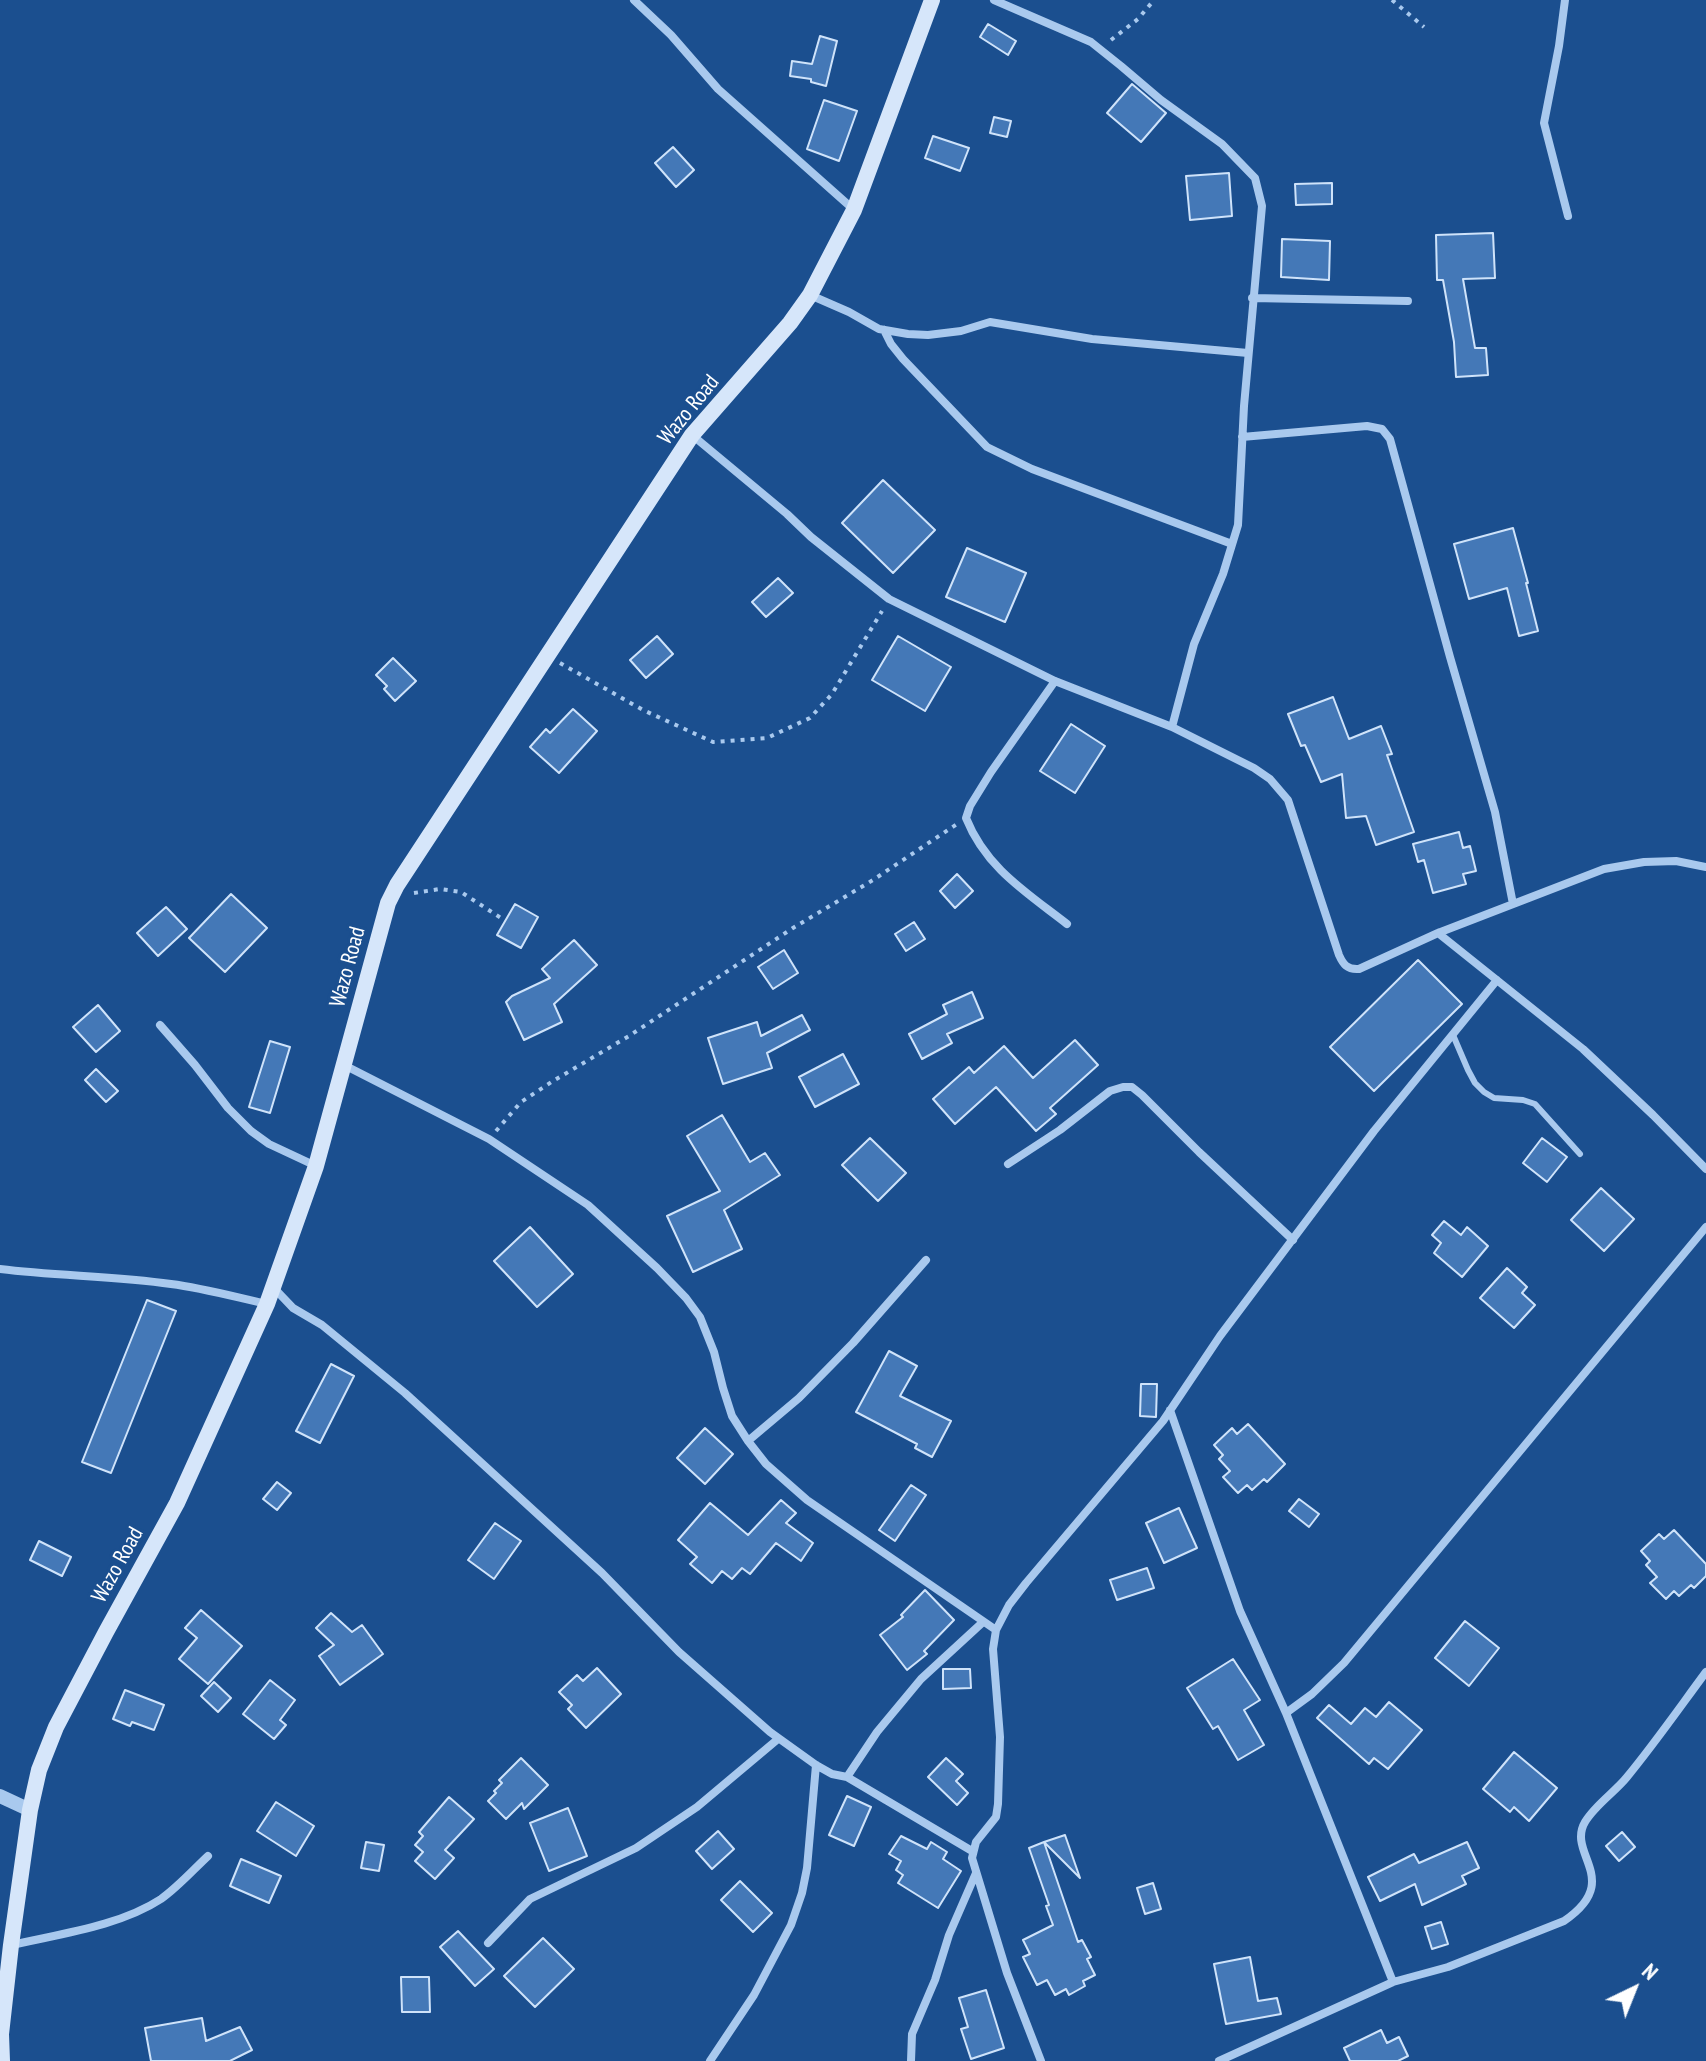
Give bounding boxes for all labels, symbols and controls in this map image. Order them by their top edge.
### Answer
street label: Wazo Road [653,370,725,450]
street label: Wazo Road [325,924,371,1010]
street label: Wazo Road [87,1523,149,1607]
north arrow [1594,1949,1674,2029]
text: N [1636,1957,1664,1986]

